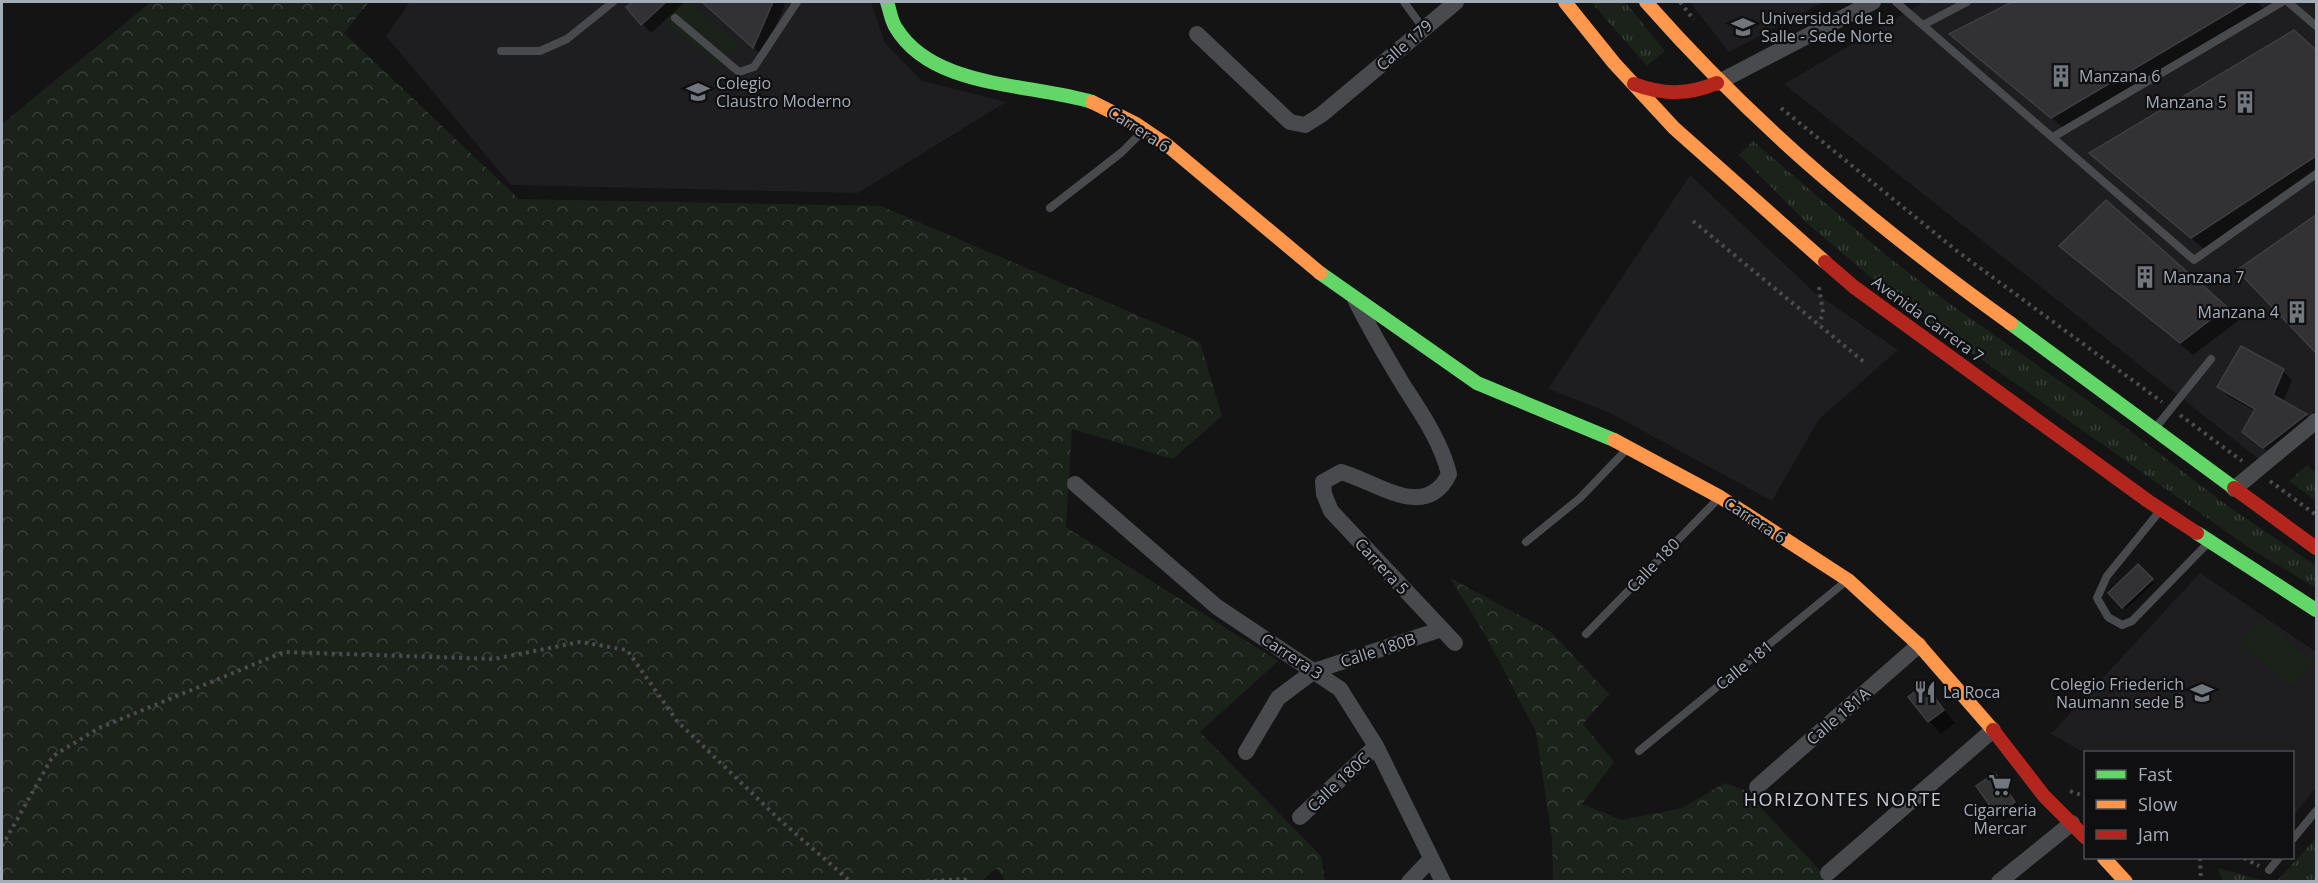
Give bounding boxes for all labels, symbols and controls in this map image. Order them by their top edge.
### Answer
place label: Universidad de La Salle - Sede Norte [1761,7,1895,47]
school or university icon: Universidad de La Salle - Sede Norte [1730,14,1756,40]
street label: Calle 179 [1371,15,1437,75]
building icon: Manzana 6 [2048,63,2074,89]
place label: Manzana 6 [2079,65,2161,87]
place label: Colegio Claustro Moderno [716,72,851,112]
school or university icon: Colegio Claustro Moderno [685,79,711,105]
building icon: Manzana 5 [2232,89,2258,115]
place label: Manzana 5 [2146,91,2227,113]
street label: Carrera 6 [1104,101,1174,157]
building icon: Manzana 7 [2132,264,2158,290]
place label: Manzana 7 [2163,266,2245,288]
street label: Avenida Carrera 7 [1868,271,1988,367]
building icon: Manzana 4 [2284,299,2310,325]
place label: Manzana 4 [2198,301,2279,323]
street label: Carrera 6 [1720,492,1790,548]
street label: Carrera 5 [1350,533,1414,599]
street label: Calle 180 [1622,533,1684,597]
street label: Calle 180B [1338,627,1418,673]
street label: Carrera 3 [1257,628,1327,684]
street label: Calle 181 [1711,635,1777,695]
place label: Colegio Friederich Naumann sede B [2050,673,2184,713]
restaurant icon: La Roca [1912,679,1938,705]
school or university icon: Colegio Friederich Naumann sede B [2189,680,2215,706]
place label: La Roca [1943,681,2000,703]
street label: Calle 181A [1801,682,1875,750]
street label: Calle 180C [1302,747,1374,817]
legend [2084,751,2294,859]
text: Fast [2138,762,2172,786]
supermarket icon: Cigarreria Mercar [1987,772,2013,798]
district label: HORIZONTES NORTE [1744,787,1942,811]
text: Slow [2138,792,2177,816]
place label: Cigarreria Mercar [1963,799,2037,839]
text: Jam [2136,822,2170,846]

